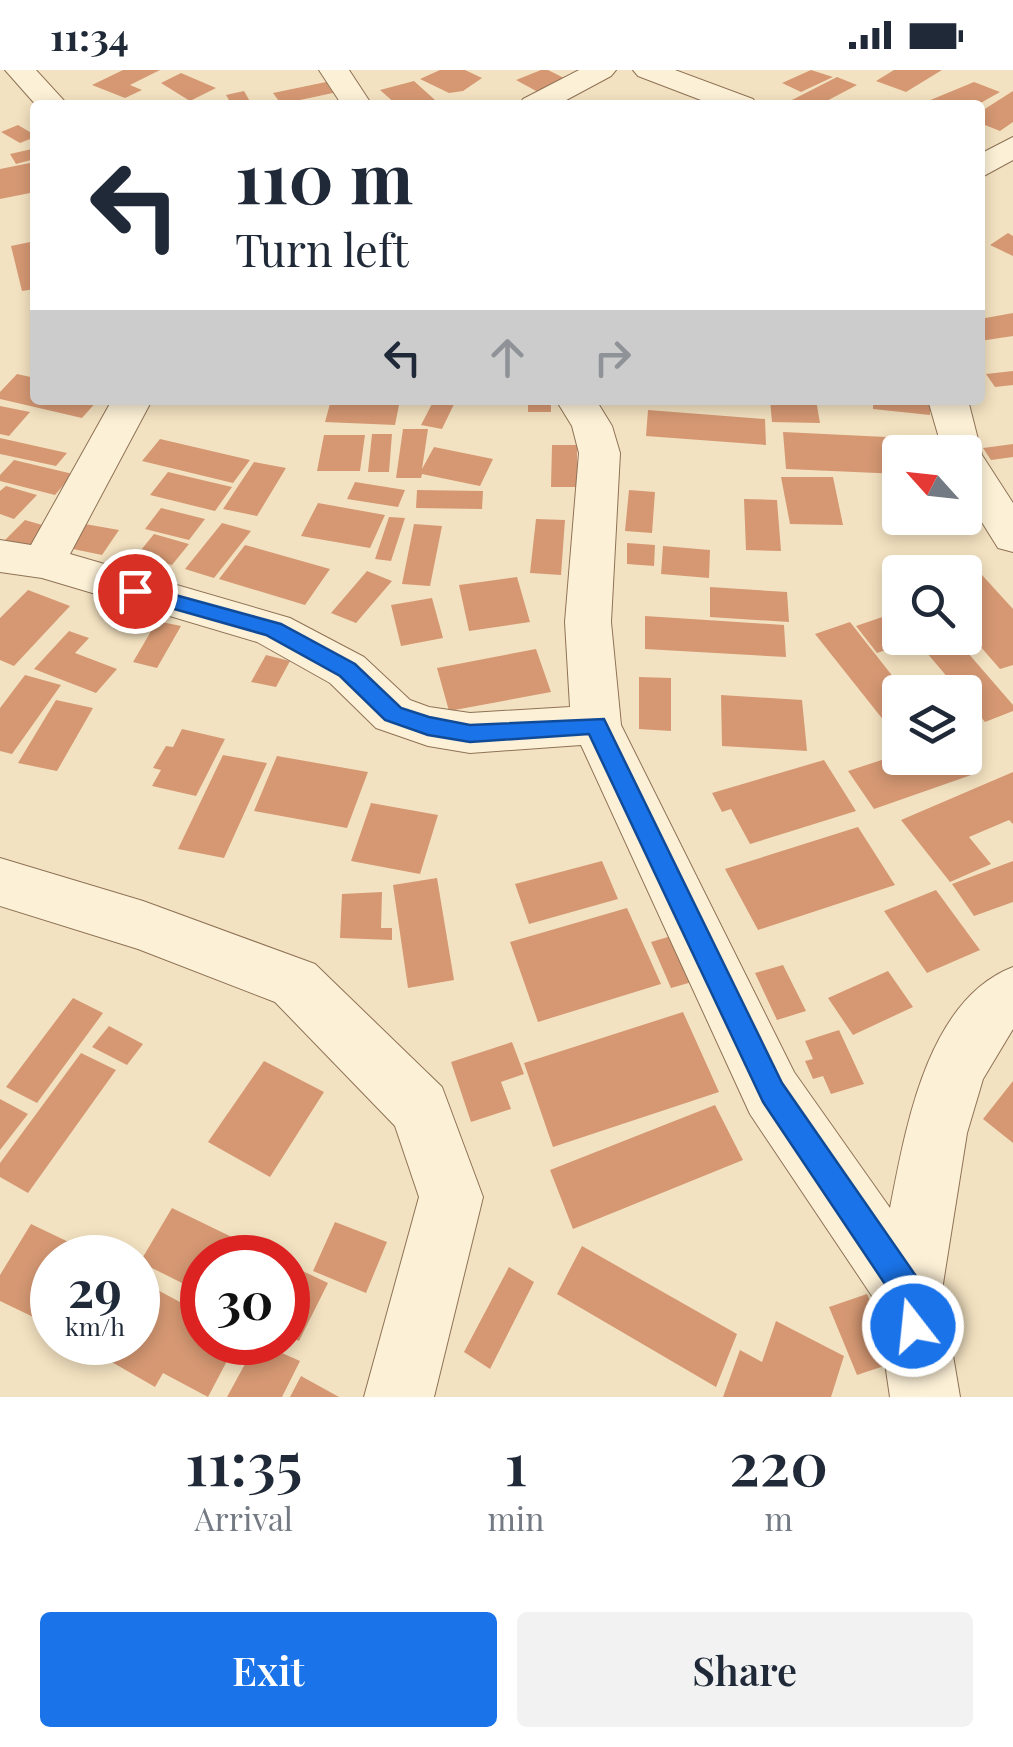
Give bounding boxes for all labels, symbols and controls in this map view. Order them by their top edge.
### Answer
text: 11:34 [50,10,129,61]
text: 110 m [235,128,413,222]
icon: left [70,140,200,270]
text: Turn left [235,218,409,278]
icon: left [375,330,430,385]
icon: ahead [480,330,535,385]
icon: right [585,330,640,385]
north arrow [882,435,982,535]
map controls [882,435,982,775]
pin [93,549,178,634]
button: search [882,555,982,655]
icon: arrive [108,564,163,619]
button: layers [882,675,982,775]
speed limit sign: 30 [180,1235,310,1365]
text: 29 [68,1254,122,1321]
position arrow [861,1274,965,1378]
text: km/h [65,1309,125,1342]
text: 11:35 [185,1421,303,1501]
text: 1 [504,1421,527,1501]
text: 220 [729,1421,828,1501]
text: Arrival [194,1496,293,1539]
text: min [487,1496,544,1539]
text: m [764,1496,793,1539]
button: Exit [40,1612,497,1727]
button: Share [517,1612,973,1727]

